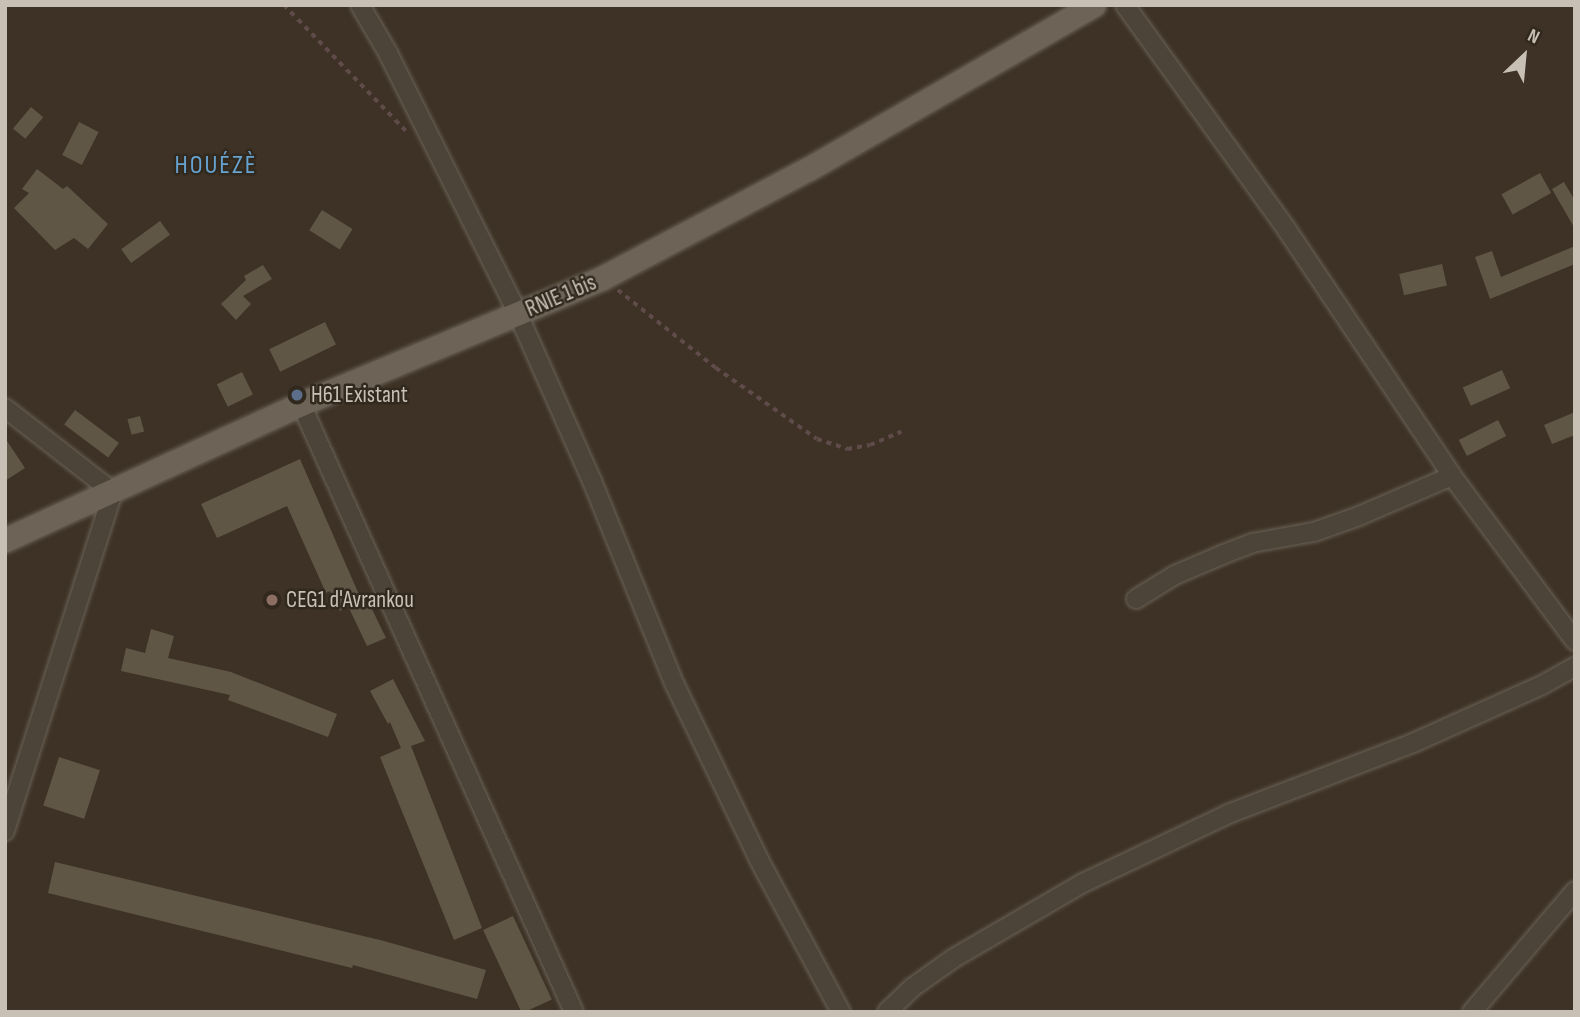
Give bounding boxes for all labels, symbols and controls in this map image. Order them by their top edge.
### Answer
north arrow [1489,21,1559,91]
text: N [1524,24,1543,49]
district label: HOUÉZÈ [175,150,257,182]
street label: RNIE 1 bis [522,269,600,323]
place label: H61 Existant [311,381,408,409]
marker: H61 Existant [289,387,305,403]
place label: CEG1 d'Avrankou [286,586,414,614]
marker: CEG1 d'Avrankou [264,592,280,608]

